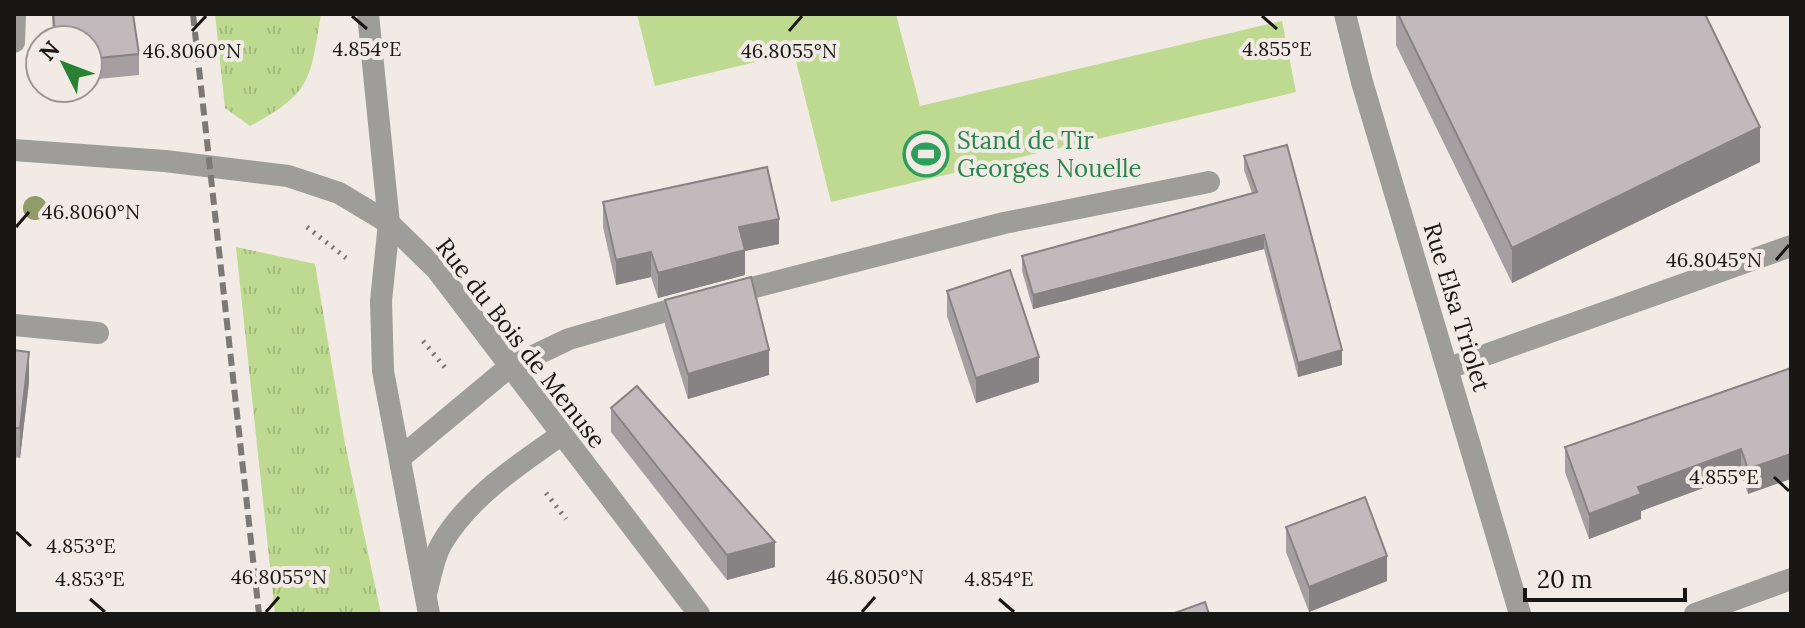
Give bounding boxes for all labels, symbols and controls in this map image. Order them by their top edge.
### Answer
north arrow [24,24,104,104]
text: N [33,35,65,66]
text: 4.854°E [332,36,402,61]
text: 4.855°E [1242,36,1312,61]
text: 46.8060°N [143,38,241,63]
text: 46.8055°N [741,38,837,63]
place label: Stand de Tir Georges Nouelle [957,125,1142,184]
sports icon: Stand de Tir Georges Nouelle [902,130,950,178]
text: 46.8060°N [42,199,140,224]
street label: Rue Elsa Triolet [1417,219,1498,396]
street label: Rue du Bois de Menuse [429,232,613,454]
text: 46.8045°N [1666,247,1762,272]
text: 4.855°E [1689,464,1759,489]
text: 4.853°E [46,533,116,558]
scale bar [1525,552,1685,602]
text: 46.8055°N [231,564,327,589]
text: 46.8050°N [826,564,924,589]
text: 20 m [1537,564,1593,595]
text: 4.853°E [55,566,125,591]
text: 4.854°E [964,566,1034,591]

